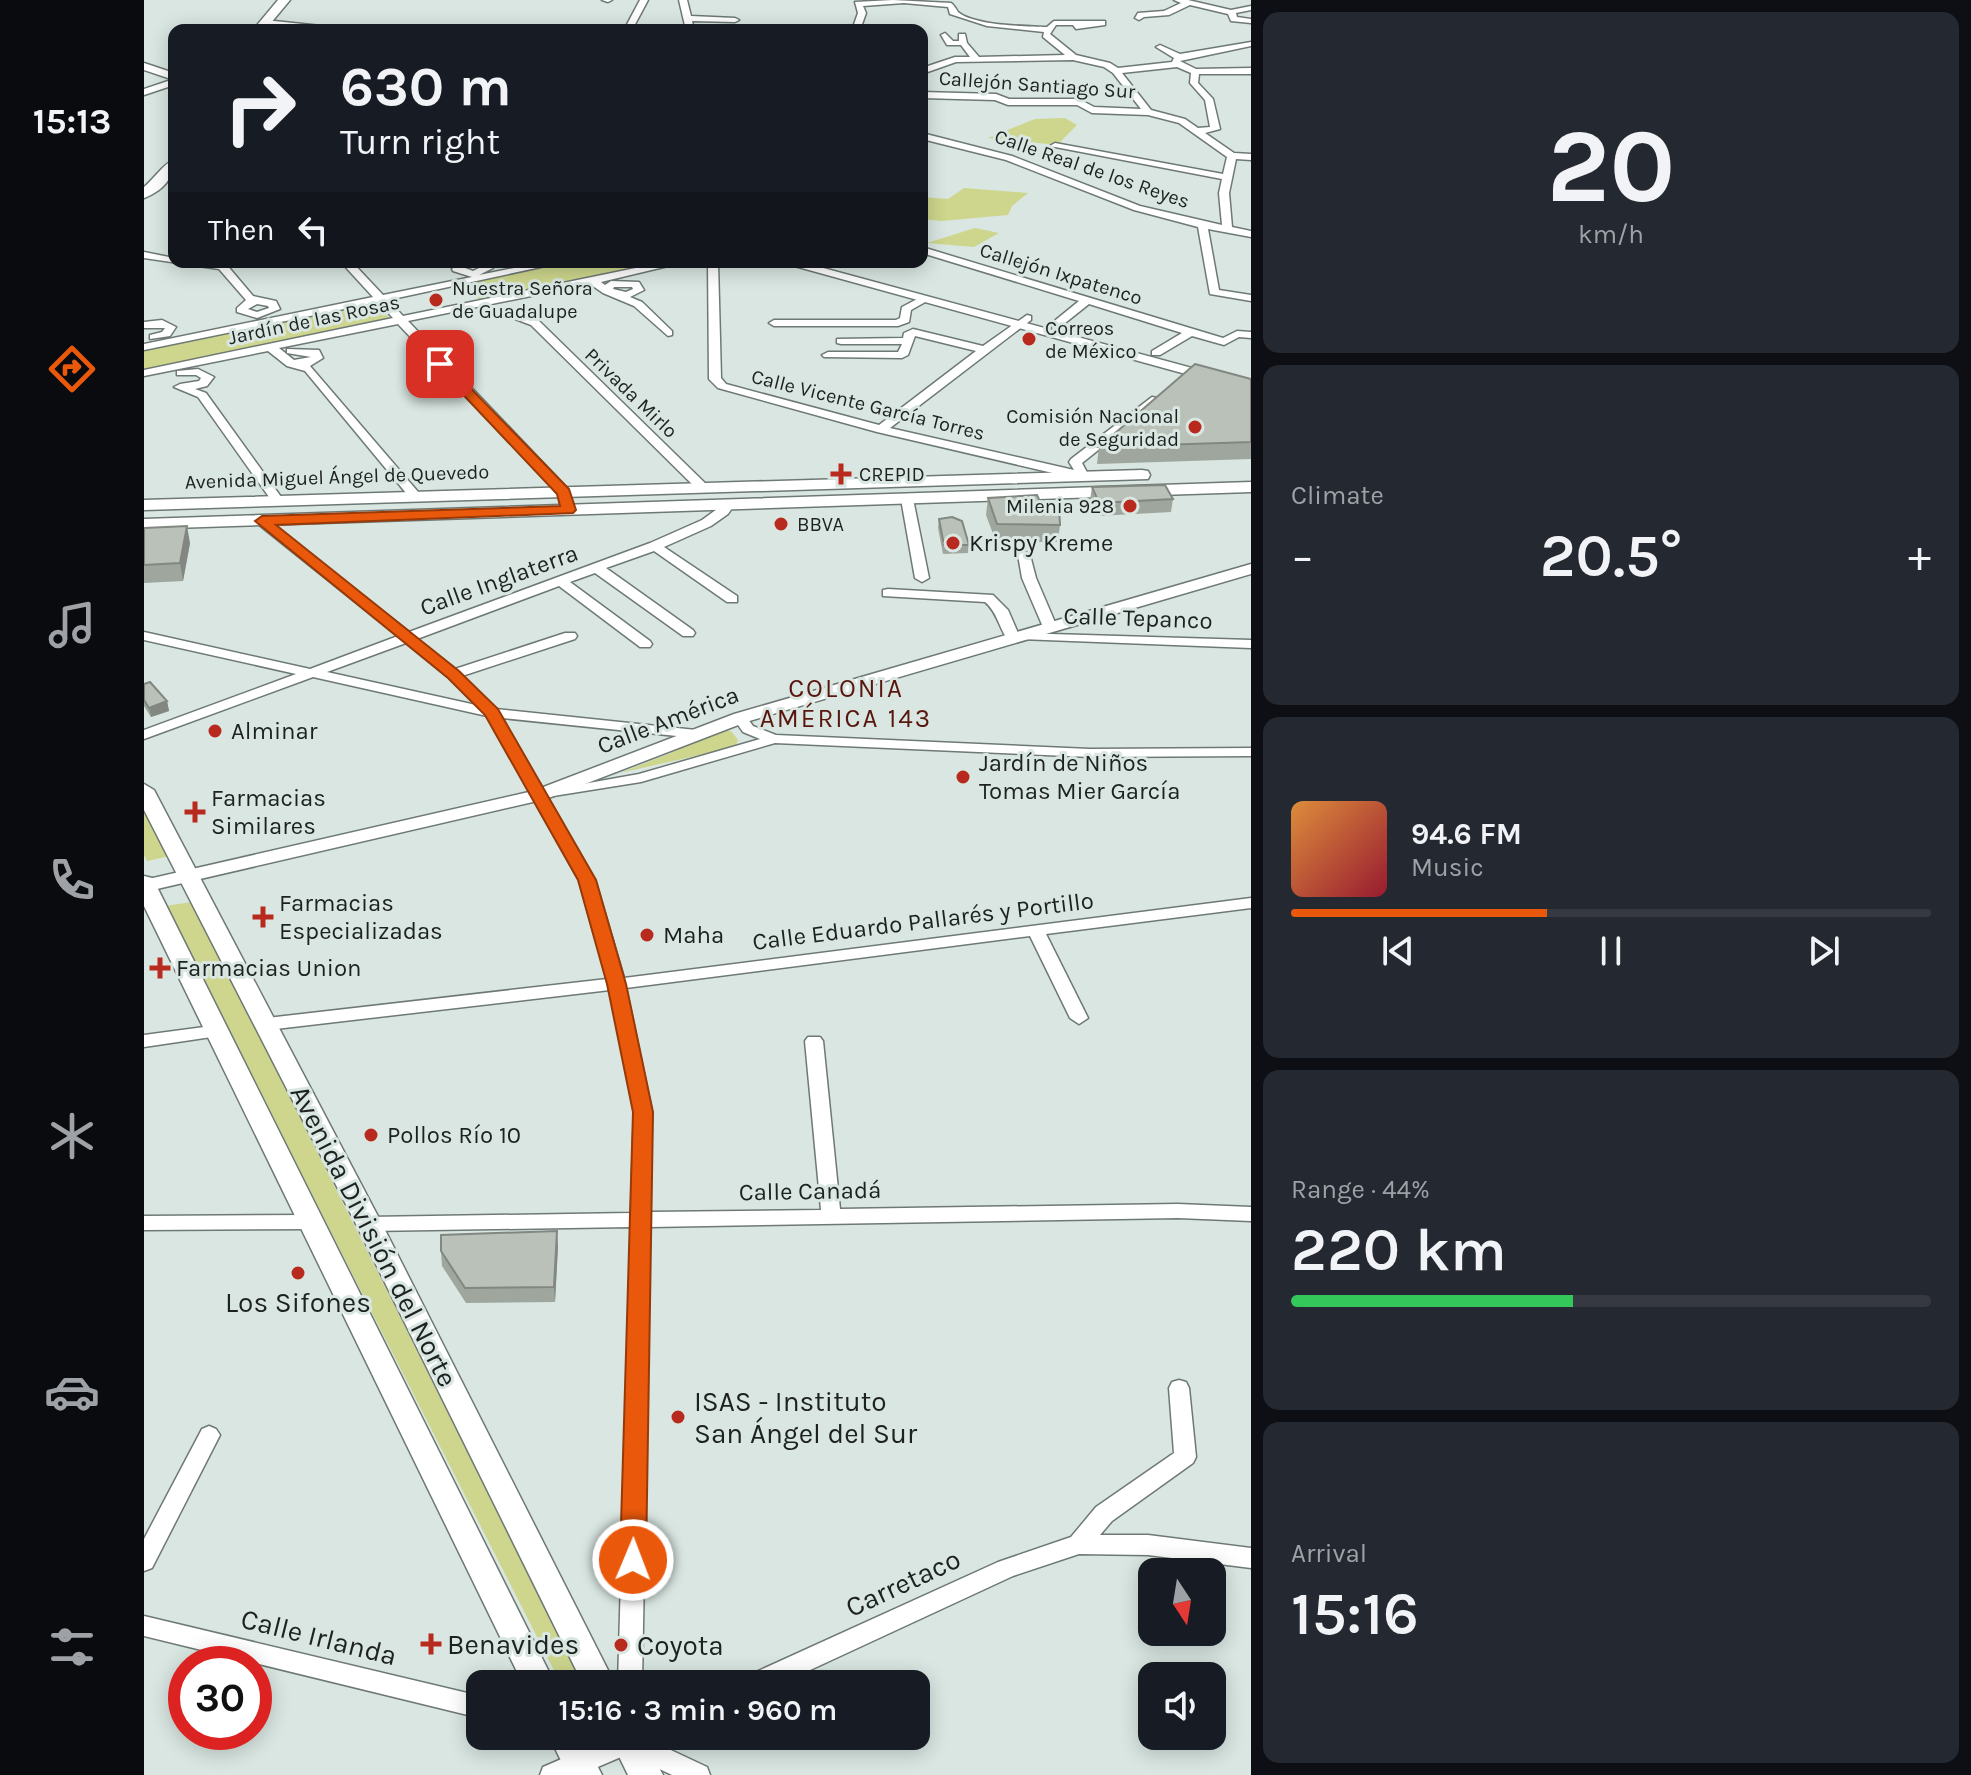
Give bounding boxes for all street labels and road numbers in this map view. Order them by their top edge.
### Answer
street label: Callejón Santiago Sur [938,67,1137,103]
street label: Calle Real de los Reyes [992,125,1192,213]
street label: Callejón Ixpatenco [977,238,1145,310]
street label: Jardín de las Rosas [226,291,402,349]
street label: Privada Mirlo [580,343,682,443]
street label: Calle Vicente García Torres [749,365,987,445]
street label: Avenida Miguel Ángel de Quevedo [184,459,490,494]
street label: Calle Inglaterra [416,538,582,622]
street label: Calle Tepanco [1063,601,1213,635]
street label: Calle América [593,680,743,760]
street label: Calle Eduardo Pallarés y Portillo [751,886,1095,956]
street label: Avenida División del Norte [284,1080,464,1392]
street label: Calle Canadá [739,1176,881,1206]
street label: Carretaco [840,1542,966,1624]
street label: Calle Irlanda [238,1602,400,1672]

